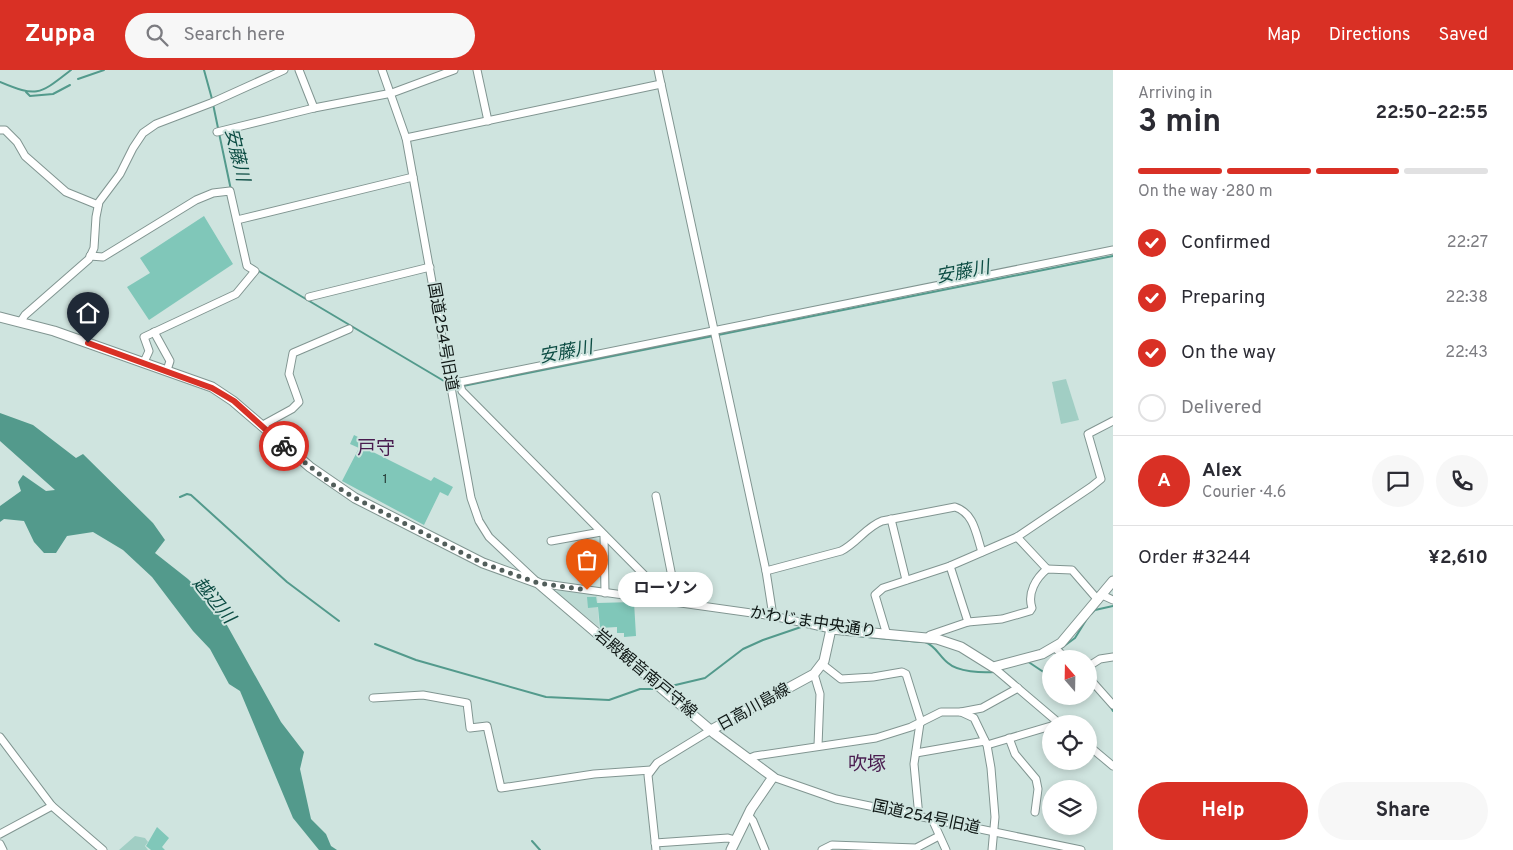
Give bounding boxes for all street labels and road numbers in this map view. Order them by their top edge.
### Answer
street label: 国道254号旧道 [423,281,461,393]
street label: かわじま中央通り [748,603,878,643]
street label: 岩殿観音南戸守線 [590,625,700,723]
street label: 日高川島線 [714,680,794,736]
street label: 国道254号旧道 [870,797,982,839]

